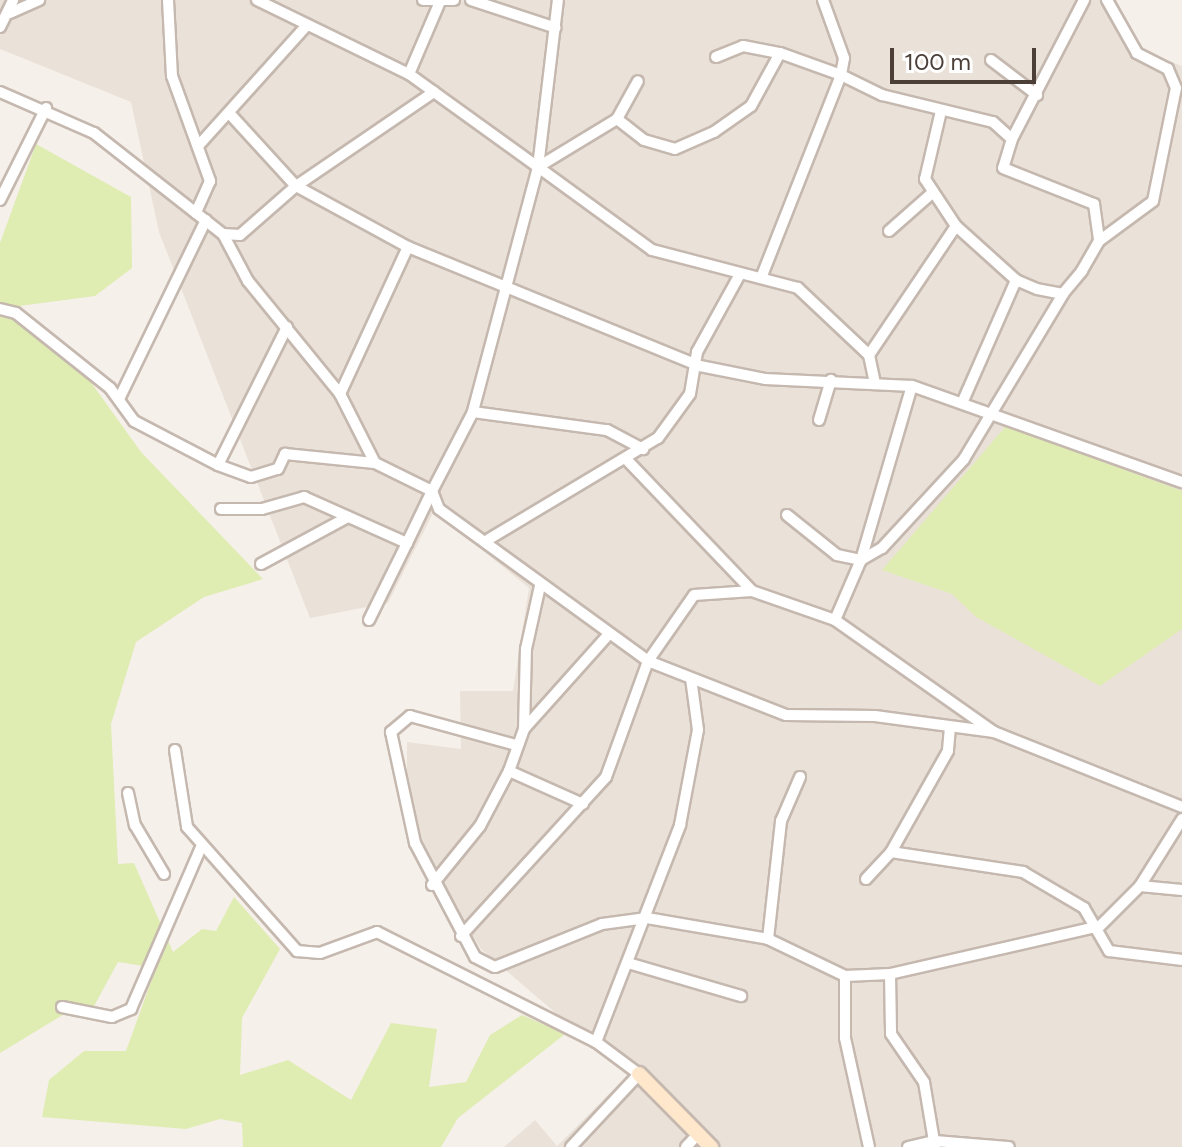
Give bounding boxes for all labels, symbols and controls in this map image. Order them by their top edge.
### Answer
scale bar [894,32,1040,82]
text: 100 m [904,47,971,76]

